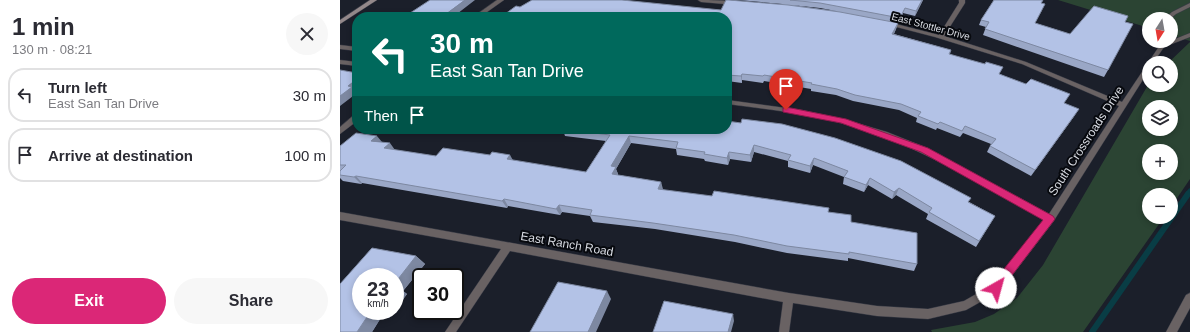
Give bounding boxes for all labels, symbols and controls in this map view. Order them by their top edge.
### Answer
street label: East Stottler Drive [891,11,972,42]
north arrow [1142,12,1178,48]
map controls [1142,12,1178,224]
text: 1 min [12,13,75,40]
button: close [286,13,328,55]
icon: left [364,28,416,80]
text: 30 m [430,28,494,59]
text: 130 m · 08:21 [12,42,92,57]
button: search [1142,56,1178,92]
text: East San Tan Drive [430,61,584,81]
pin [769,69,803,110]
icon: arrive [775,75,797,97]
text: Turn left [48,79,107,96]
icon: left [14,84,36,106]
street label: South Crossroads Drive [1045,84,1127,198]
text: 30 m [293,87,326,104]
text: East San Tan Drive [48,96,159,111]
button: layers [1142,100,1178,136]
icon: arrive [406,104,428,126]
text: Then [364,107,398,124]
icon: arrive [14,144,36,166]
button: + [1142,144,1178,180]
text: Arrive at destination [48,147,193,164]
text: 100 m [284,147,326,164]
button: − [1142,188,1178,224]
street label: East Ranch Road [519,229,615,259]
position arrow [975,267,1017,309]
speed limit sign: 30 [412,268,464,320]
button: Exit [12,278,166,324]
button: Share [174,278,328,324]
text: 23 [367,278,389,300]
text: km/h [367,298,389,309]

